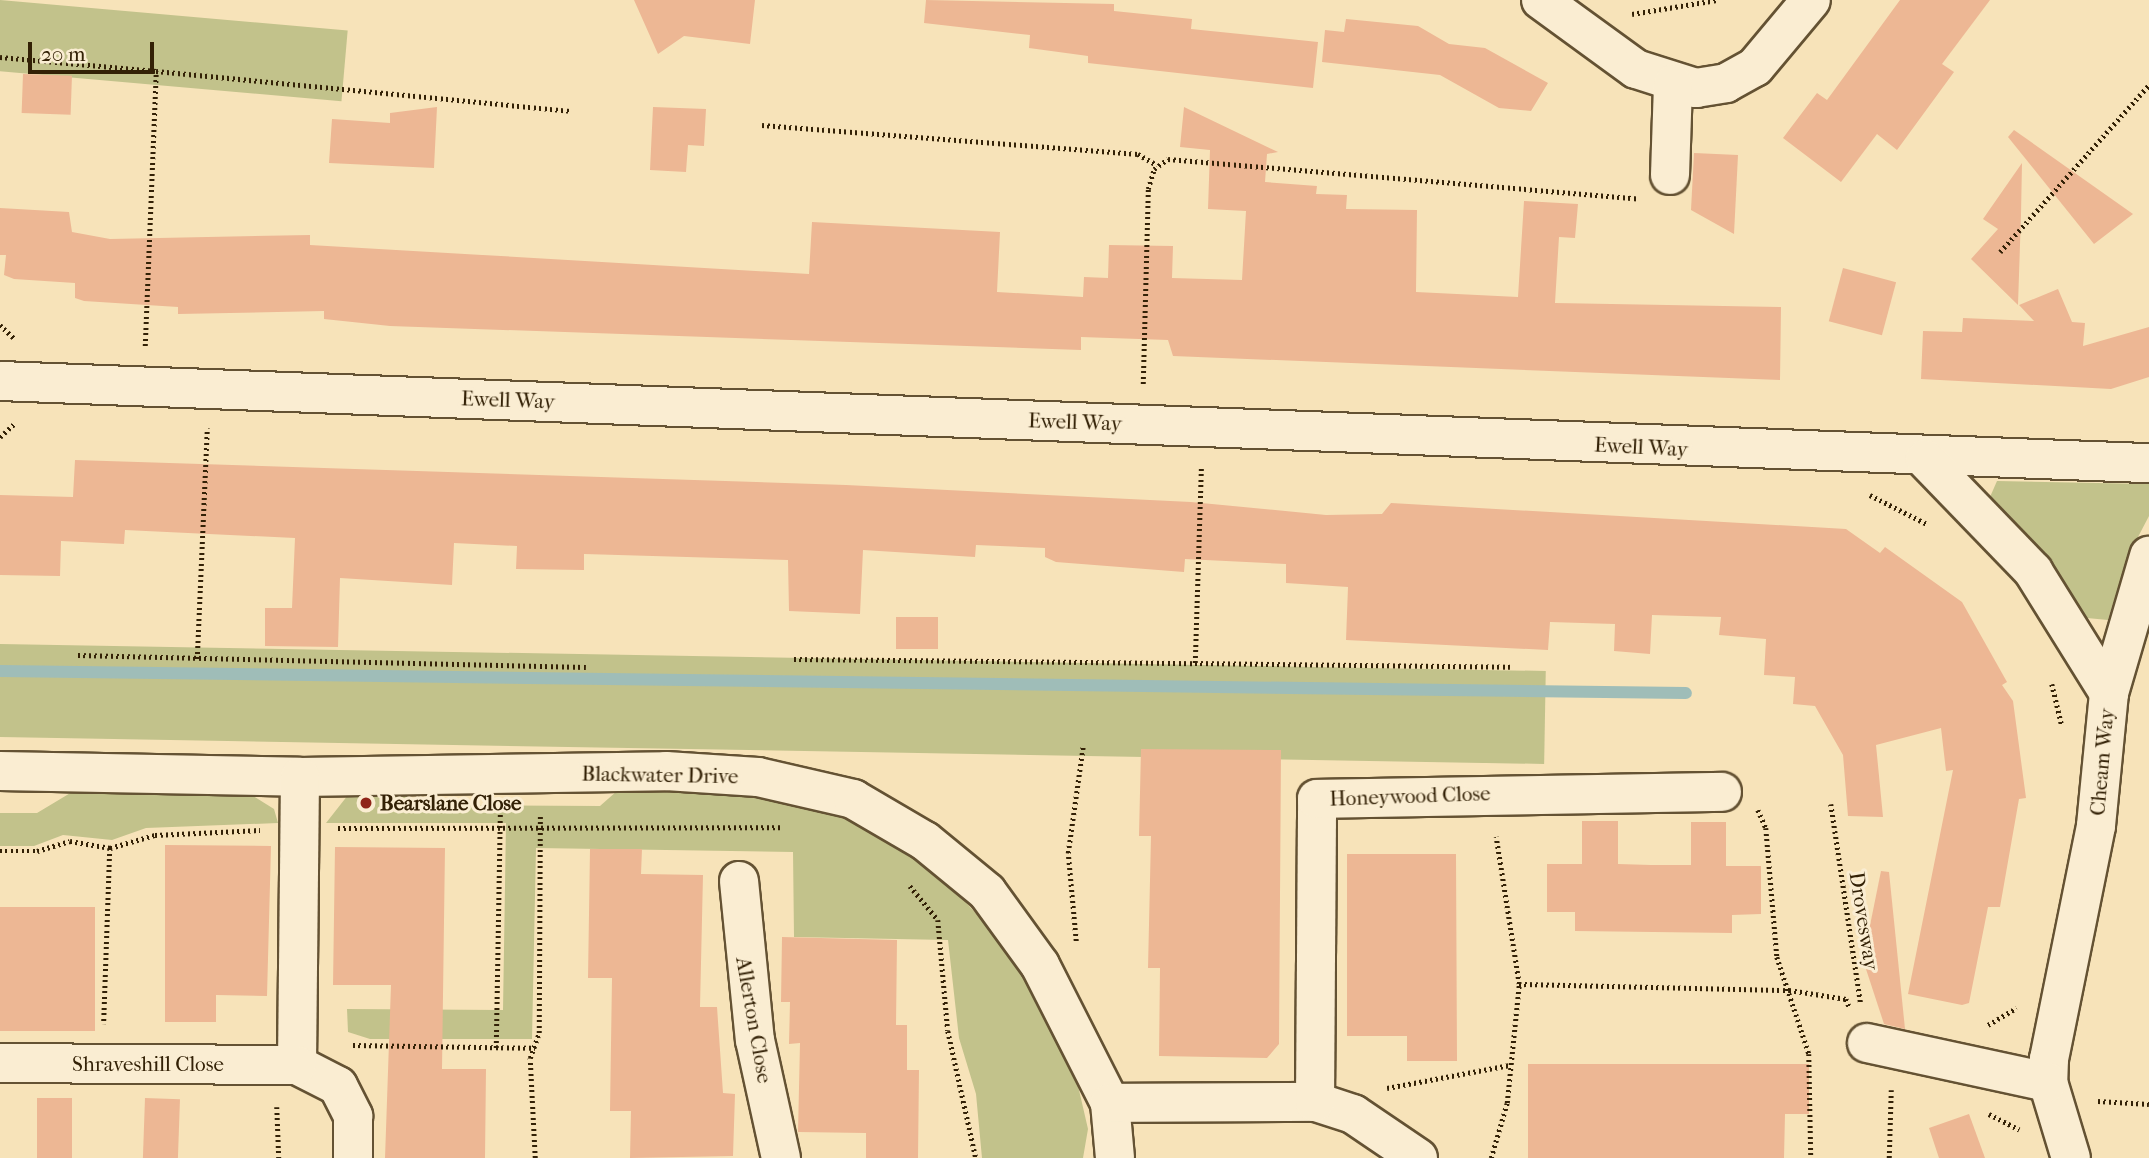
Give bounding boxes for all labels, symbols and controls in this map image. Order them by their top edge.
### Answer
scale bar [32,28,158,72]
text: 20 m [41,42,85,66]
street label: Ewell Way [461,386,555,414]
street label: Ewell Way [1028,408,1122,436]
street label: Ewell Way [1593,432,1689,462]
street label: Cheam Way [2085,707,2119,817]
street label: Blackwater Drive [581,761,739,789]
street label: Honeywood Close [1329,781,1491,811]
place label: Bearslane Close [380,790,521,816]
marker: Bearslane Close [358,795,374,811]
street label: Drovesway [1844,870,1884,972]
street label: Allerton Close [730,955,778,1085]
street label: Shraveshill Close [72,1051,224,1077]

